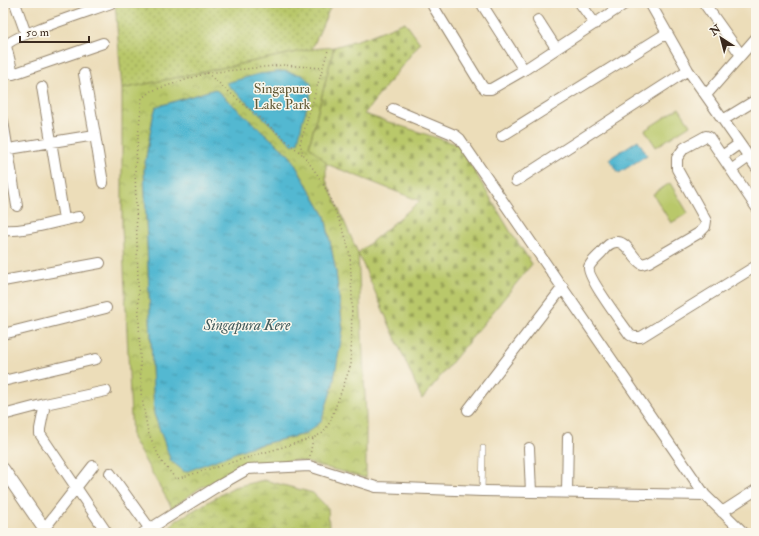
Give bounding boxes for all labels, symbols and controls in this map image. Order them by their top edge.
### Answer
scale bar [20,18,89,44]
north arrow [701,18,741,58]
text: N [707,21,724,39]
text: 50 m [26,25,50,40]
park label: Singapura Lake Park [254,80,311,113]
water label: Singapura Kere [203,316,291,335]

